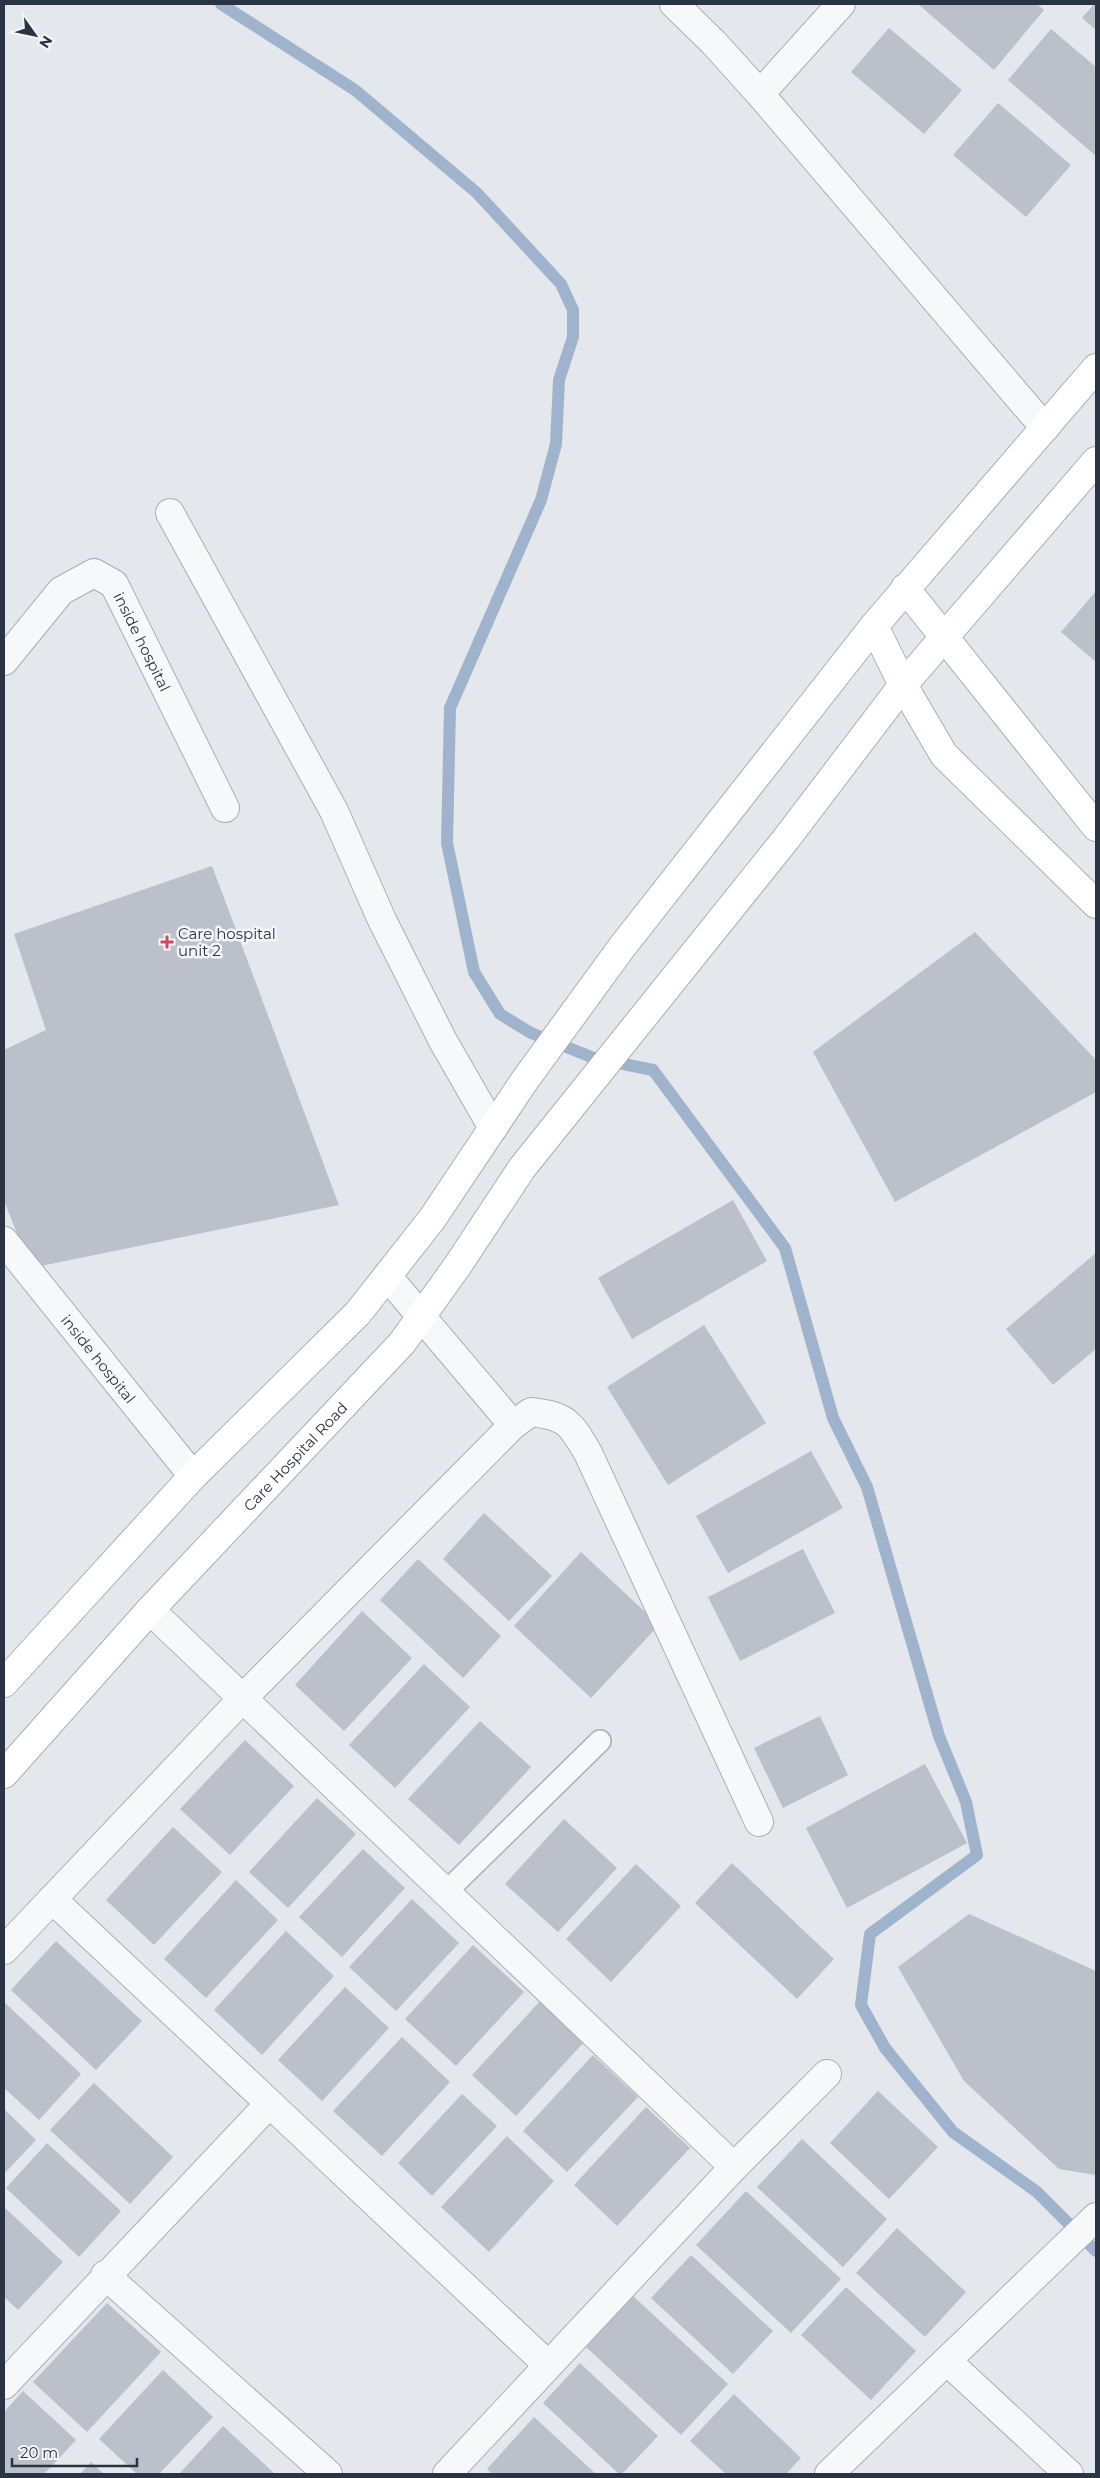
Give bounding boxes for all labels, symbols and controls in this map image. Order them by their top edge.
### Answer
north arrow [10,10,60,60]
text: N [35,32,57,52]
street label: inside hospital [110,589,175,694]
place label: Care hospital unit 2 [178,924,276,960]
marker: Care hospital unit 2 [160,935,174,949]
street label: inside hospital [57,1310,140,1407]
street label: Care Hospital Road [239,1398,351,1515]
scale bar [12,2436,138,2468]
text: 20 m [20,2443,58,2462]

